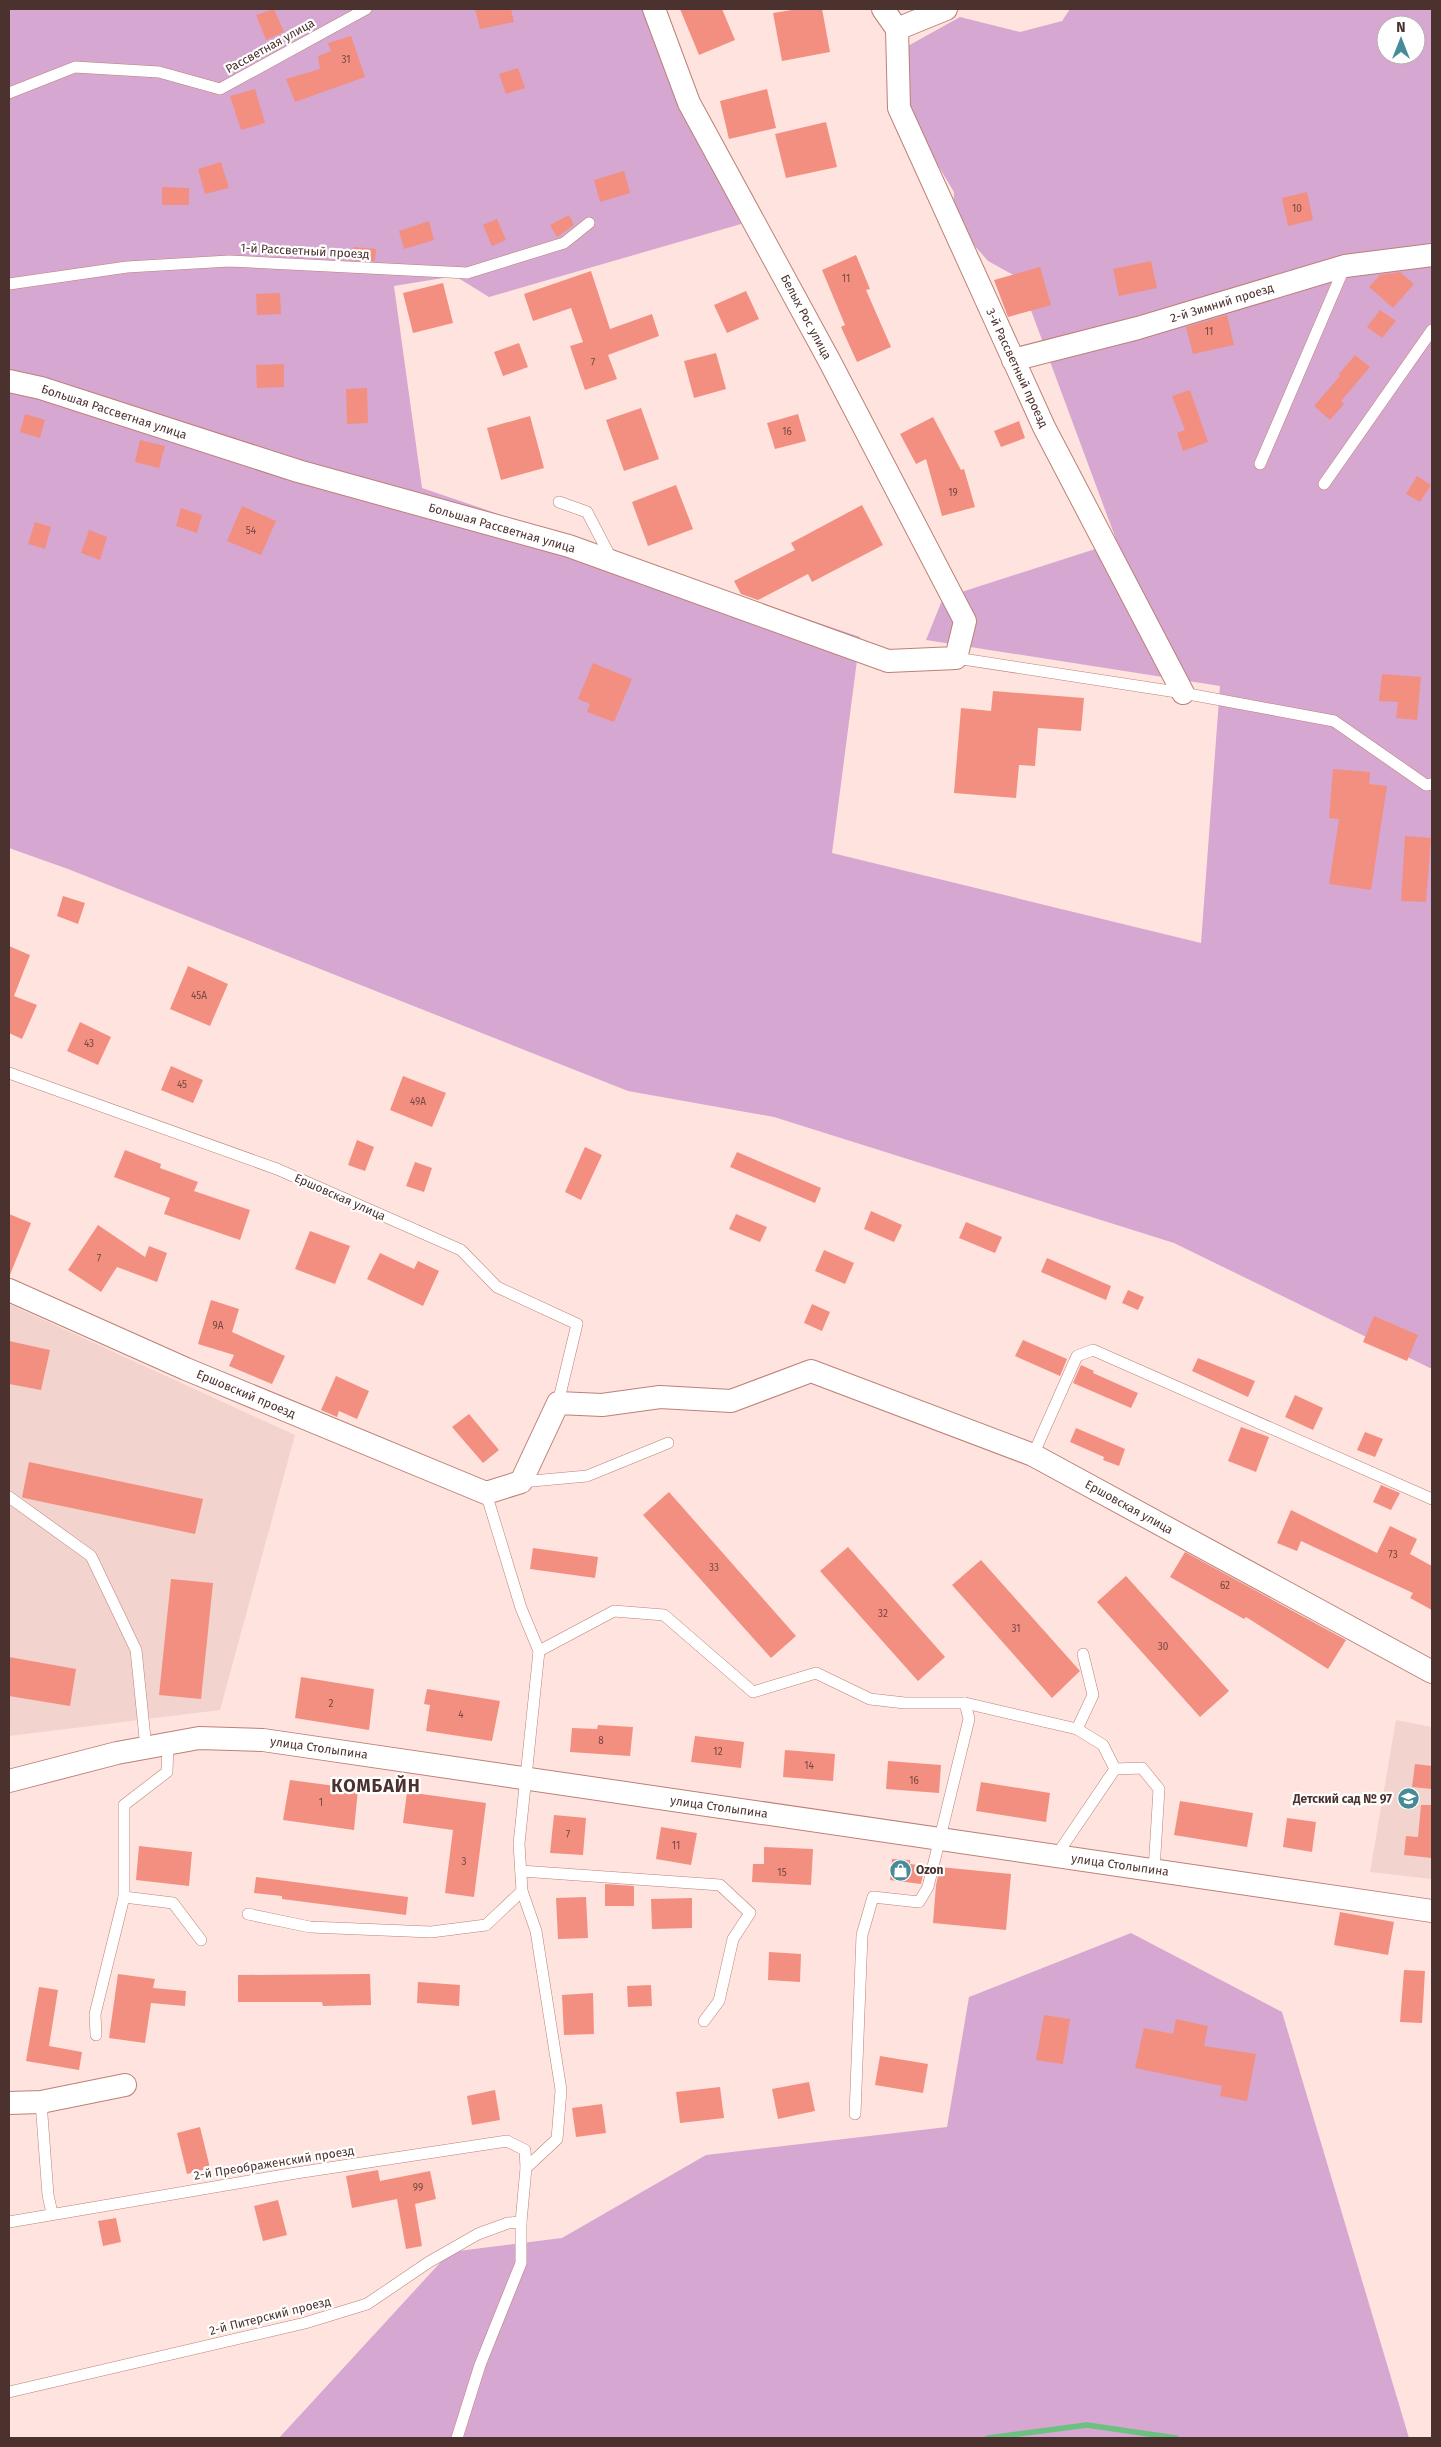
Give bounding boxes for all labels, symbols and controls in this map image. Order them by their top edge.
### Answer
north arrow [1376,15,1426,65]
street label: Рассветная улица [223,16,317,76]
text: N [1396,19,1406,36]
house number: 31 [341,54,351,66]
house number: 10 [1292,203,1302,215]
street label: 1-й Рассветный проезд [240,241,370,261]
street label: Белых Рос улица [778,272,834,362]
house number: 11 [842,273,850,285]
street label: 2-й Зимний проезд [1169,281,1276,325]
street label: 3-й Рассветный проезд [983,306,1051,430]
house number: 11 [1205,326,1213,338]
house number: 7 [591,357,596,369]
street label: Большая Рассветная улица [39,382,189,442]
house number: 16 [782,426,792,438]
house number: 19 [948,487,958,499]
street label: Большая Рассветная улица [427,500,577,556]
house number: 54 [246,525,257,537]
house number: 45А [191,990,207,1002]
house number: 43 [84,1038,94,1050]
house number: 45 [177,1079,187,1091]
house number: 49А [410,1096,426,1108]
street label: Ершовская улица [292,1171,388,1223]
house number: 7 [97,1253,102,1265]
house number: 9А [213,1320,224,1332]
street label: Ершовский проезд [194,1367,298,1421]
street label: Ершовская улица [1083,1477,1175,1537]
house number: 73 [1388,1549,1398,1561]
house number: 33 [709,1562,719,1574]
house number: 62 [1220,1580,1230,1592]
house number: 32 [878,1608,888,1620]
house number: 31 [1011,1623,1021,1635]
house number: 30 [1158,1641,1169,1653]
house number: 2 [329,1698,334,1710]
house number: 4 [458,1709,464,1721]
street label: улица Столыпина [269,1734,369,1762]
house number: 8 [598,1735,604,1747]
house number: 12 [713,1746,723,1758]
house number: 14 [804,1760,815,1772]
district label: КОМБАЙН [331,1774,421,1797]
house number: 16 [909,1775,919,1787]
school or university icon: Детский сад № 97 [1396,1787,1420,1811]
place label: Детский сад № 97 [1292,1792,1392,1806]
street label: улица Столыпина [669,1793,769,1821]
house number: 1 [319,1797,323,1809]
house number: 7 [566,1829,571,1841]
house number: 11 [672,1840,680,1852]
street label: улица Столыпина [1070,1851,1170,1879]
house number: 3 [462,1856,467,1868]
shop icon: Ozon [888,1858,912,1882]
place label: Ozon [916,1863,944,1877]
house number: 15 [777,1867,787,1879]
street label: 2-й Преображенский проезд [193,2143,355,2183]
house number: 99 [413,2182,423,2194]
street label: 2-й Питерский проезд [208,2294,333,2338]

